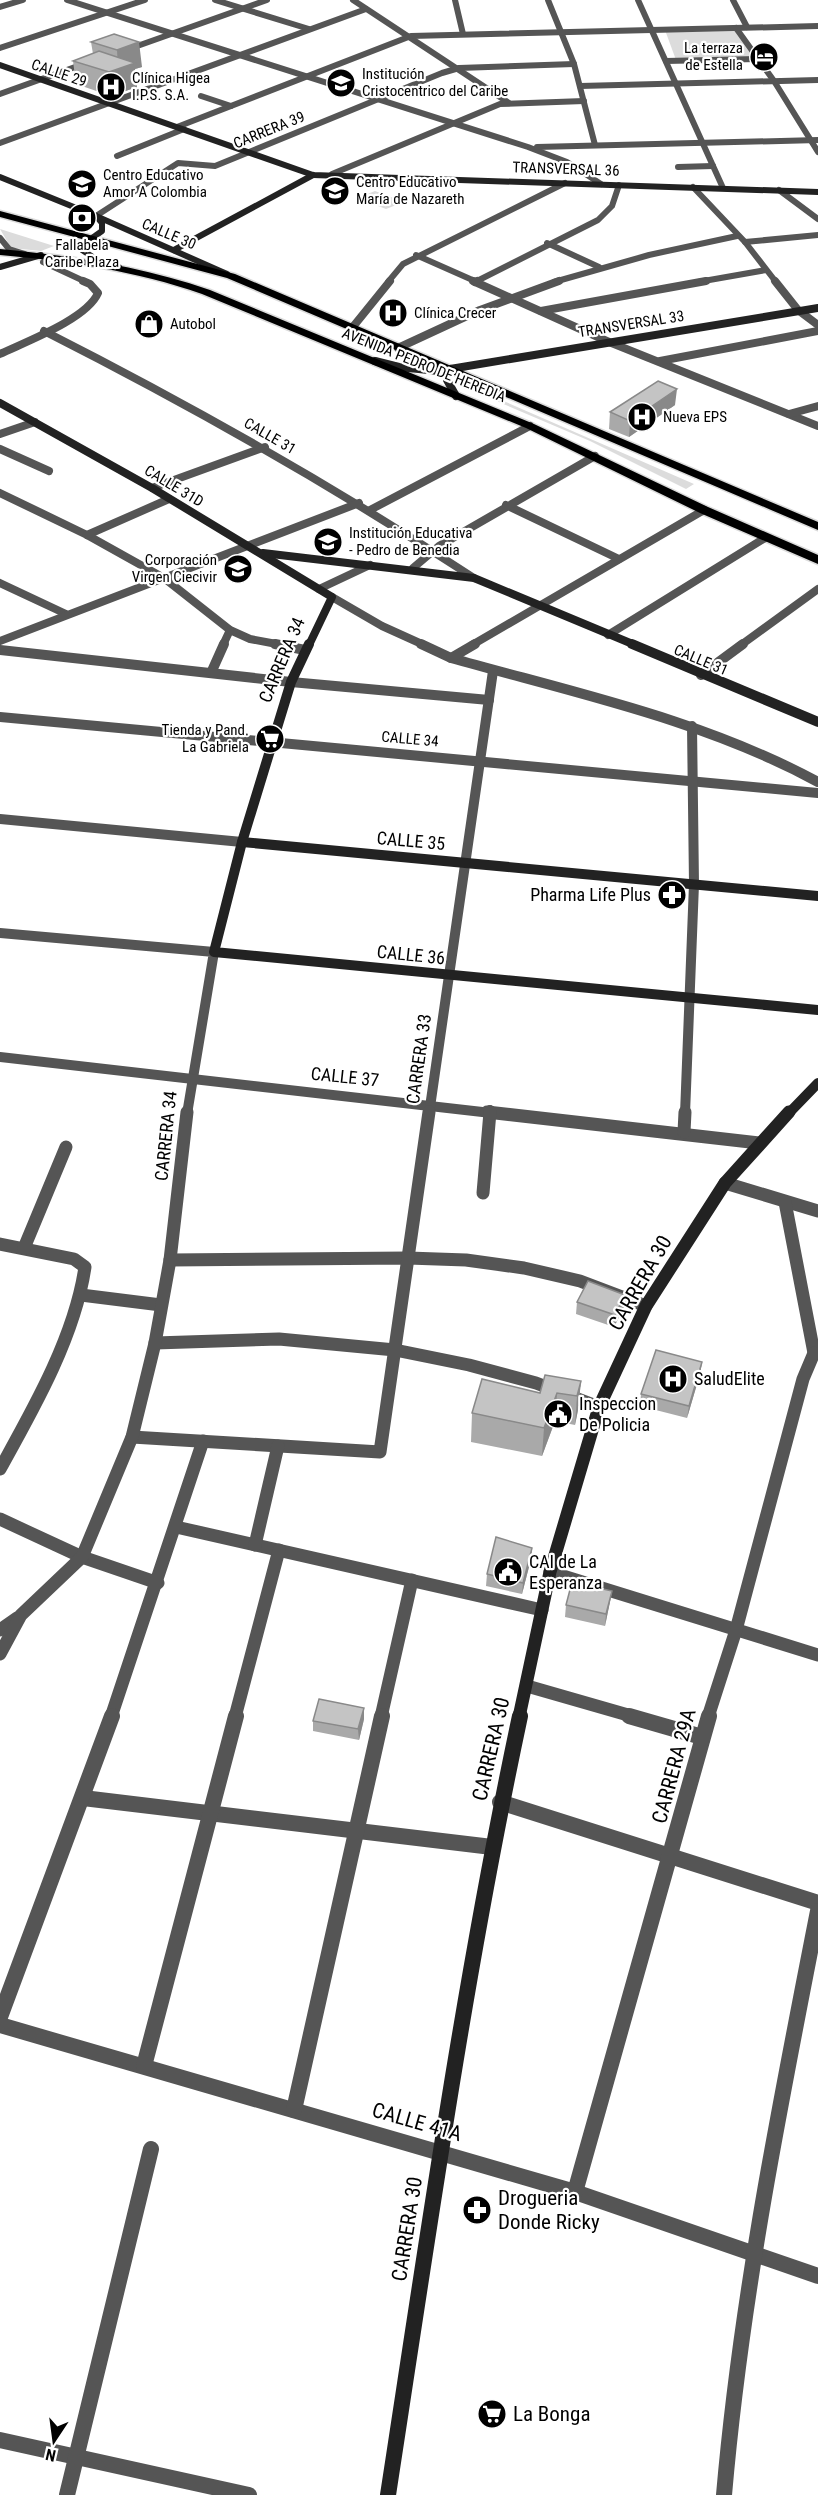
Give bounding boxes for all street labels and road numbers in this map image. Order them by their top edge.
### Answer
street label: CALLE 29 [29,55,89,91]
street label: CARRERA 39 [231,108,307,152]
street label: TRANSVERSAL 36 [512,158,620,180]
street label: CALLE 30 [139,215,199,253]
street label: TRANSVERSAL 33 [577,307,685,341]
street label: AVENIDA PEDRO DE HEREDIA [340,324,509,406]
street label: CALLE 31 [241,414,299,458]
street label: CALLE 31D [141,461,207,511]
street label: CARRERA 34 [254,614,309,706]
street label: CALLE 31 [671,641,731,679]
street label: CALLE 34 [381,728,439,750]
street label: CALLE 35 [376,827,446,854]
street label: CALLE 36 [376,940,446,969]
street label: CARRERA 33 [402,1013,435,1105]
street label: CALLE 37 [310,1062,380,1091]
street label: CARRERA 34 [150,1090,181,1182]
street label: CARRERA 30 [603,1231,677,1335]
street label: CARRERA 30 [467,1695,515,1803]
street label: CARRERA 29A [647,1706,701,1826]
street label: CALLE 41A [369,2098,465,2146]
street label: CARRERA 30 [387,2175,427,2283]

